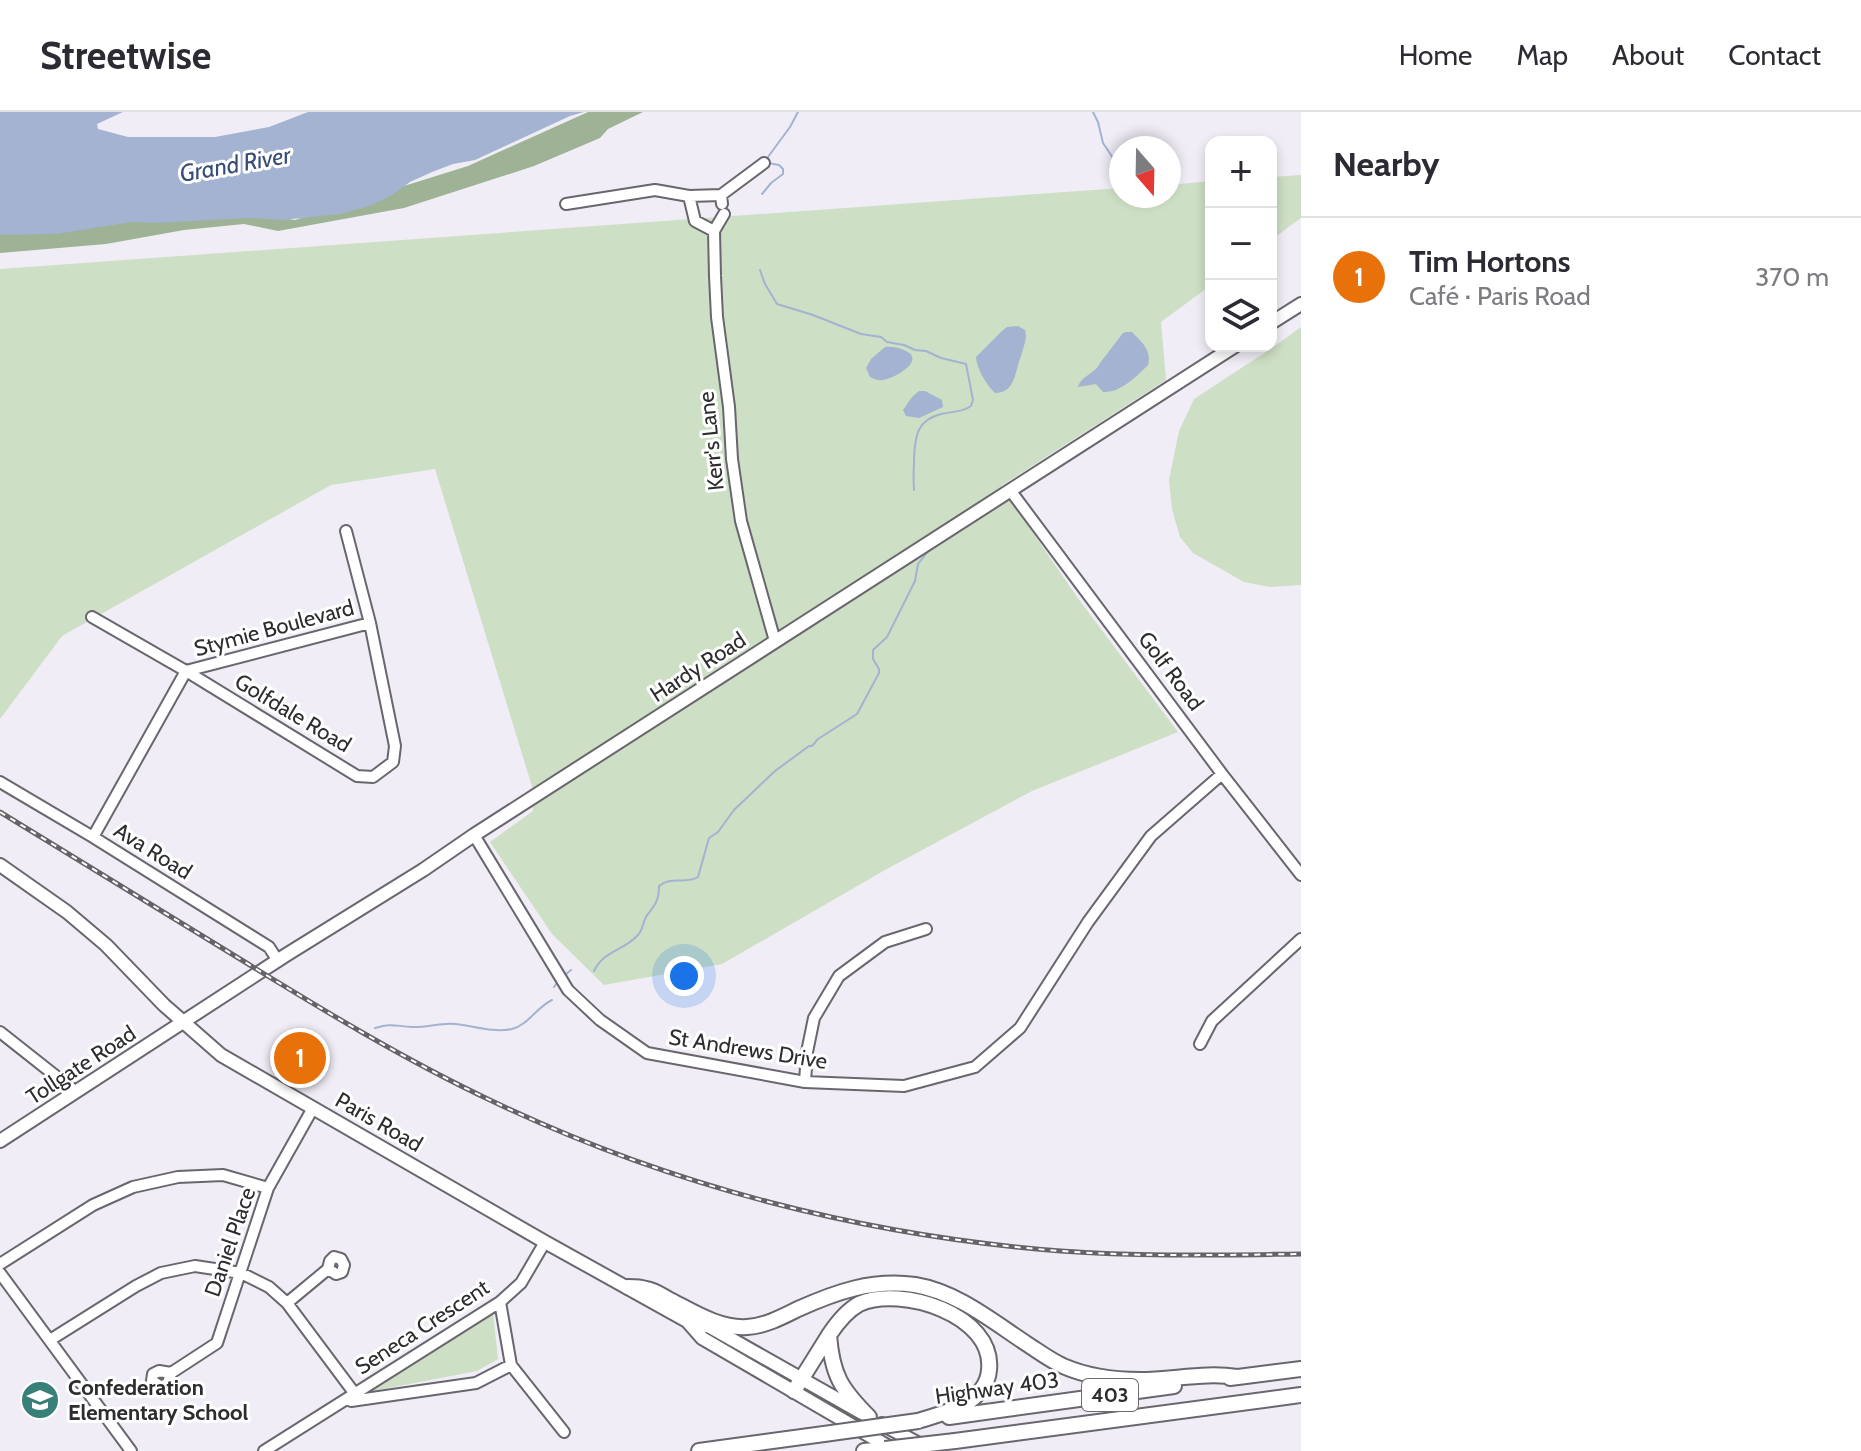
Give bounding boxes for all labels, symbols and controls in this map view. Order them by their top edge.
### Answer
text: Streetwise [40,32,211,79]
text: Home [1399,38,1472,72]
text: Map [1516,38,1568,72]
text: About [1612,38,1684,72]
text: Contact [1728,38,1821,72]
north arrow [1109,136,1181,208]
map controls [1205,136,1277,352]
button: + [1205,136,1277,208]
water label: Grand River [177,140,294,188]
text: Nearby [1333,143,1440,185]
button: − [1205,208,1277,280]
text: Tim Hortons [1409,243,1571,280]
text: 1 [1354,261,1364,293]
text: 370 m [1755,261,1829,293]
button: layers [1205,280,1277,352]
text: Café · Paris Road [1409,280,1591,312]
street label: Kerr's Lane [692,390,730,492]
street label: Stymie Boulevard [191,594,357,662]
street label: Hardy Road [645,626,751,708]
street label: Golf Road [1133,626,1209,716]
street label: Golfdale Road [230,668,356,758]
street label: Ava Road [109,817,197,885]
your location [664,956,704,996]
street label: Tollgate Road [21,1020,141,1110]
street label: St Andrews Drive [667,1023,829,1075]
pin: 1 [274,1028,326,1088]
street label: Paris Road [331,1086,427,1158]
street label: Daniel Place [199,1184,261,1300]
street label: Seneca Crescent [350,1273,495,1380]
street label: Highway 403 [933,1366,1061,1410]
place label: Confederation Elementary School [68,1374,248,1426]
school or university icon: Confederation Elementary School [19,1379,61,1421]
road number: 403 [1082,1379,1138,1411]

